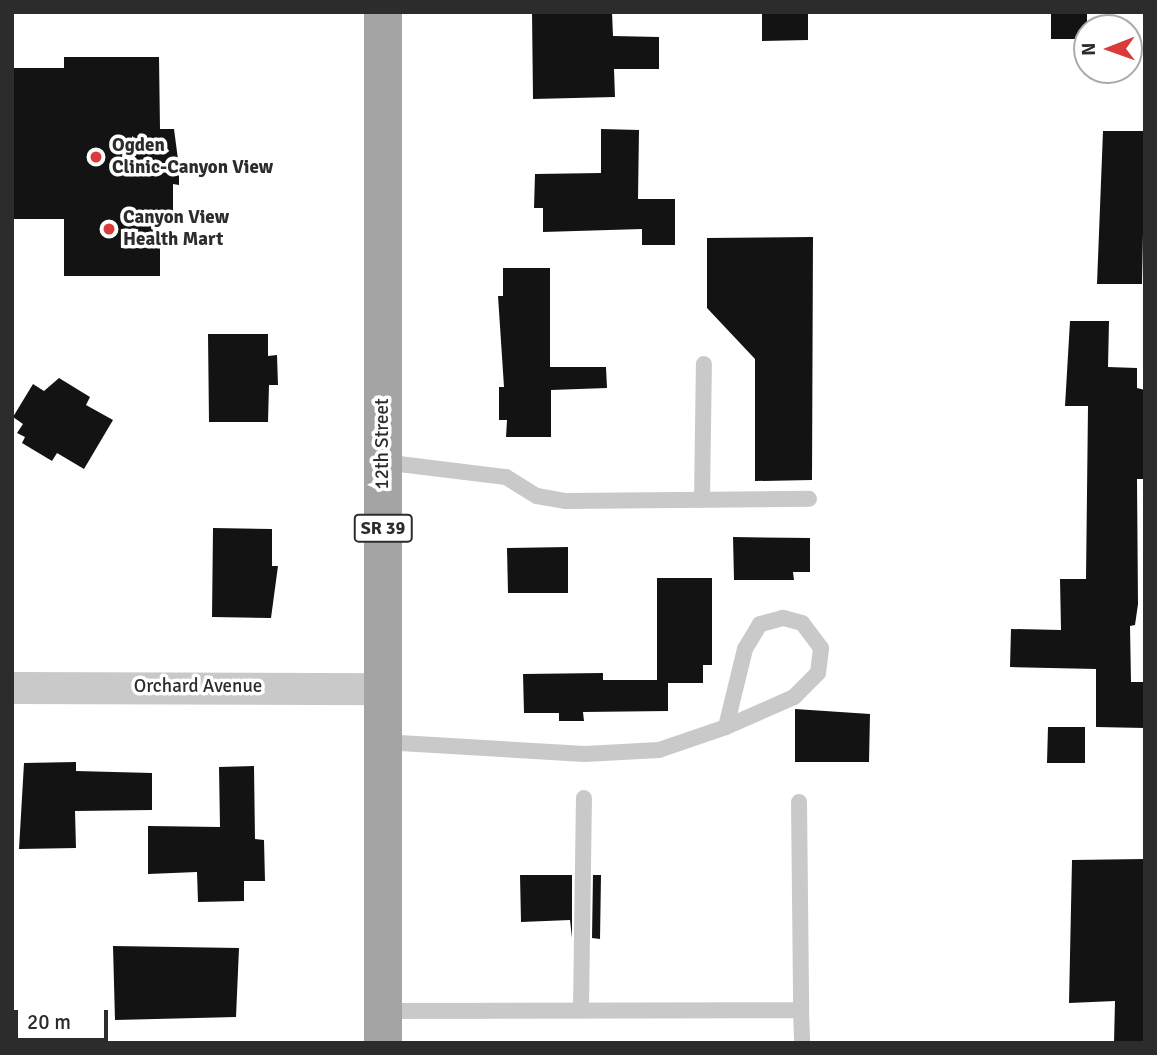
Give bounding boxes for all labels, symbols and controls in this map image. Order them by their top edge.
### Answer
north arrow [1073,14,1143,84]
text: N [1077,43,1101,56]
place label: Ogden Clinic-Canyon View [112,135,273,179]
marker: Ogden Clinic-Canyon View [86,147,106,167]
place label: Canyon View Health Mart [123,207,229,251]
marker: Canyon View Health Mart [101,221,117,237]
street label: 12th Street [372,398,394,490]
road number: SR 39 [353,514,413,542]
street label: Orchard Avenue [134,676,262,698]
scale bar [18,996,112,1040]
text: 20 m [27,1009,71,1035]

